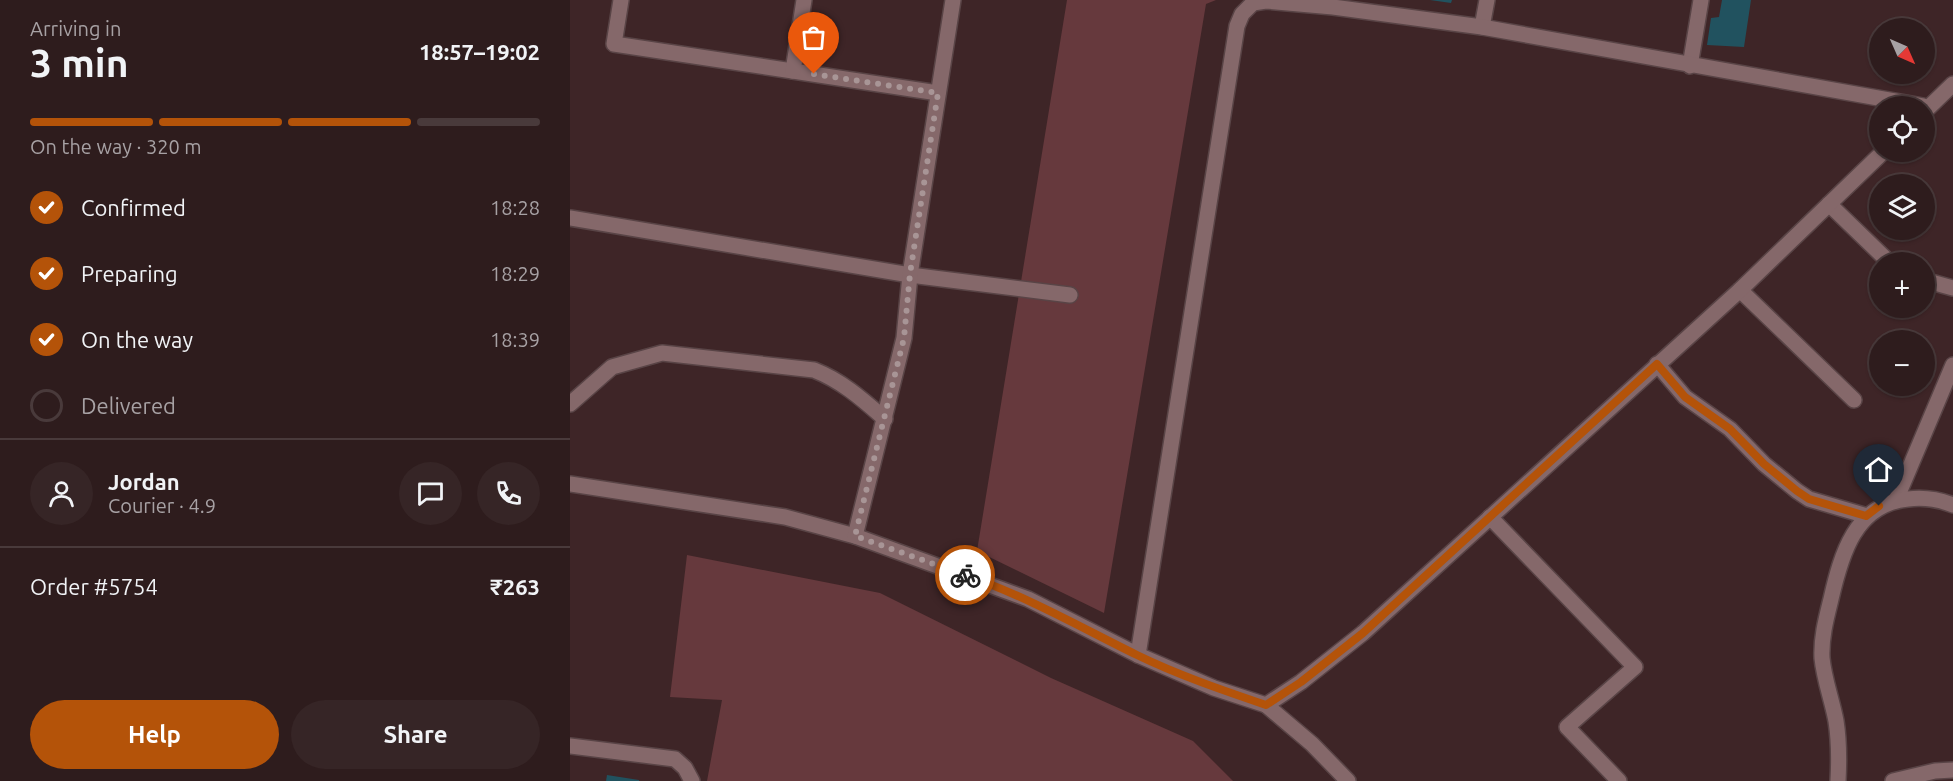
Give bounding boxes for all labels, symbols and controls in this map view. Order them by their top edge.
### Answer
pin [788,12,839,74]
text: Arriving in [30,17,121,40]
north arrow [1869,18,1935,84]
map controls [1869,18,1935,396]
icon: bag [797,21,830,54]
text: 18:57–19:02 [419,39,540,64]
text: 3 min [30,41,129,84]
button: locate [1869,96,1935,162]
text: On the way · 320 m [30,135,202,158]
button: layers [1869,174,1935,240]
icon: check [30,191,63,224]
text: Confirmed [81,195,186,220]
text: 18:28 [490,196,540,219]
button: + [1869,252,1935,318]
icon: check [30,257,63,290]
text: Preparing [81,261,178,286]
text: 18:29 [490,262,540,285]
icon: check [30,323,63,356]
text: On the way [81,327,193,352]
text: 18:39 [490,328,540,351]
button: − [1869,330,1935,396]
text: Delivered [81,393,176,418]
pin [1853,444,1904,506]
icon: home [1862,453,1895,486]
button: person [30,462,93,525]
button: chat [399,462,462,525]
button: phone [477,462,540,525]
text: Jordan [108,469,180,494]
text: Courier · 4.9 [108,494,216,517]
courier [935,545,995,605]
icon: bike [949,559,982,592]
text: Order #5754 [30,574,158,599]
text: ₹263 [490,574,540,599]
button: Help [30,700,279,769]
button: Share [291,700,540,769]

